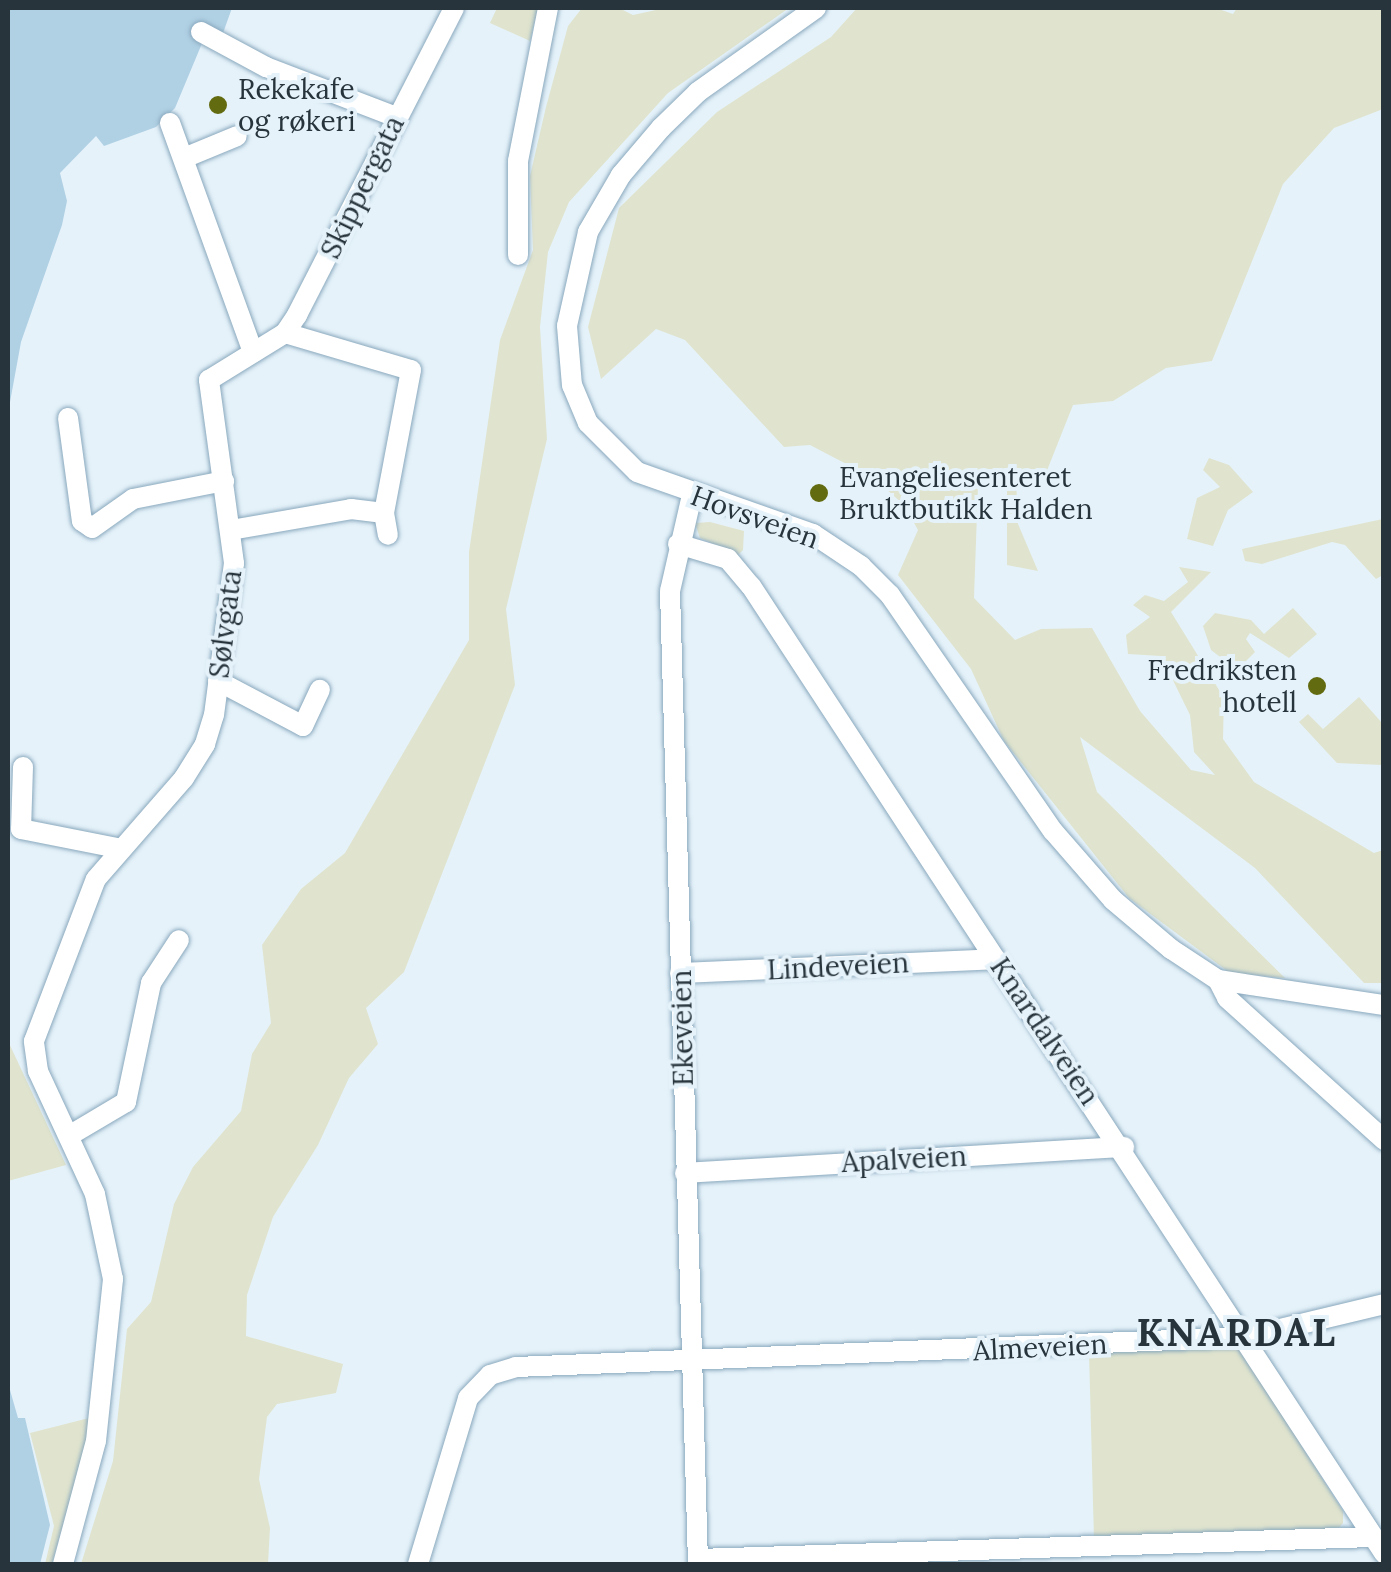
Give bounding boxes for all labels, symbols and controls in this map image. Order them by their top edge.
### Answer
place label: Rekekafe og røkeri [238,72,356,138]
marker: Rekekafe og røkeri [207,94,229,116]
street label: Skippergata [313,110,411,264]
place label: Evangeliesenteret Bruktbutikk Halden [839,460,1093,526]
street label: Hovsveien [686,478,824,556]
marker: Evangeliesenteret Bruktbutikk Halden [808,482,830,504]
street label: Sølvgata [202,568,248,680]
place label: Fredriksten hotell [1147,653,1297,719]
marker: Fredriksten hotell [1306,675,1328,697]
street label: Lindeveien [766,946,910,986]
street label: Knardalveien [983,951,1107,1111]
street label: Ekeveien [664,969,700,1087]
street label: Apalveien [841,1139,967,1179]
district label: KNARDAL [1137,1310,1337,1356]
street label: Almeveien [972,1327,1108,1367]

